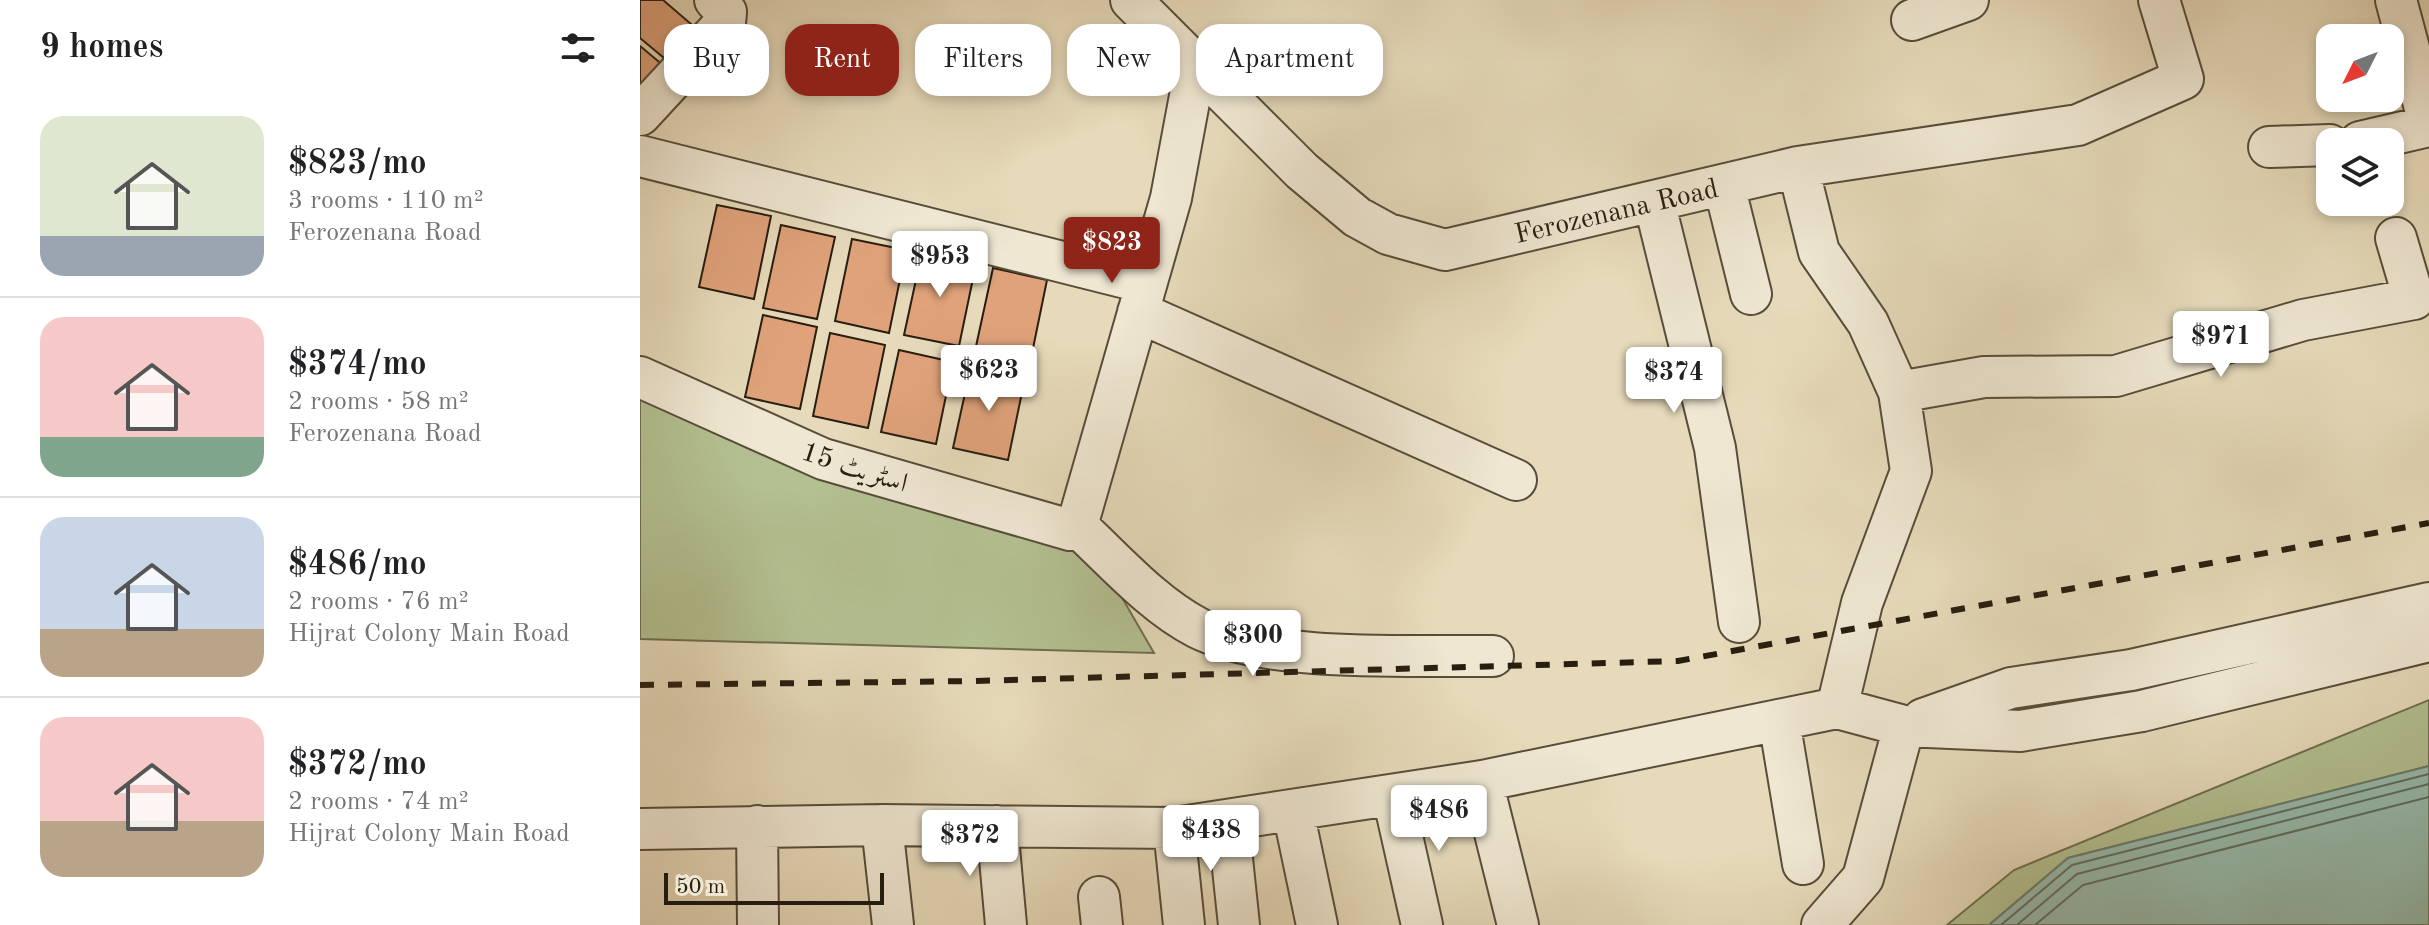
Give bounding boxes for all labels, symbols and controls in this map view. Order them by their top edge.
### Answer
chip: Buy [664,24,769,96]
chip: Rent [785,24,899,96]
chip: Filters [915,24,1051,96]
chip: New [1067,24,1180,96]
chip: Apartment [1196,24,1383,96]
north arrow [2316,24,2404,112]
map controls [2316,24,2404,216]
icon: filters [556,26,600,70]
text: 9 homes [40,31,163,65]
button: layers [2316,128,2404,216]
text: $823/mo [288,147,427,181]
icon: home [104,148,200,244]
street label: Ferozenana Road [1512,176,1721,250]
text: 3 rooms · 110 m² [288,188,484,214]
pin: $823 [1065,217,1159,285]
text: Ferozenana Road [288,220,482,246]
text: $823 [1082,230,1142,256]
pin: $953 [893,231,987,299]
text: $953 [910,244,970,270]
pin: $971 [2174,311,2268,379]
text: $971 [2191,324,2251,350]
pin: $623 [942,345,1036,413]
pin: $374 [1627,347,1721,415]
text: $374/mo [288,348,427,382]
icon: home [104,349,200,445]
text: $623 [959,358,1019,384]
text: $374 [1644,360,1704,386]
text: 2 rooms · 58 m² [288,389,469,415]
text: Ferozenana Road [288,421,482,447]
street label: اسٹریٹ 15 [797,439,911,500]
text: $486/mo [288,548,427,582]
icon: home [104,549,200,645]
text: 2 rooms · 76 m² [288,589,469,615]
pin: $300 [1206,610,1300,678]
text: Hijrat Colony Main Road [288,621,570,647]
text: $300 [1223,623,1283,649]
text: $372/mo [288,748,427,782]
icon: home [104,749,200,845]
pin: $486 [1392,785,1486,853]
text: 2 rooms · 74 m² [288,789,469,815]
text: $486 [1409,798,1469,824]
pin: $438 [1164,805,1258,873]
pin: $372 [923,810,1017,878]
text: $438 [1181,818,1241,844]
text: Hijrat Colony Main Road [288,821,570,847]
text: $372 [940,823,1000,849]
scale bar [664,869,884,905]
text: 50 m [676,876,725,898]

